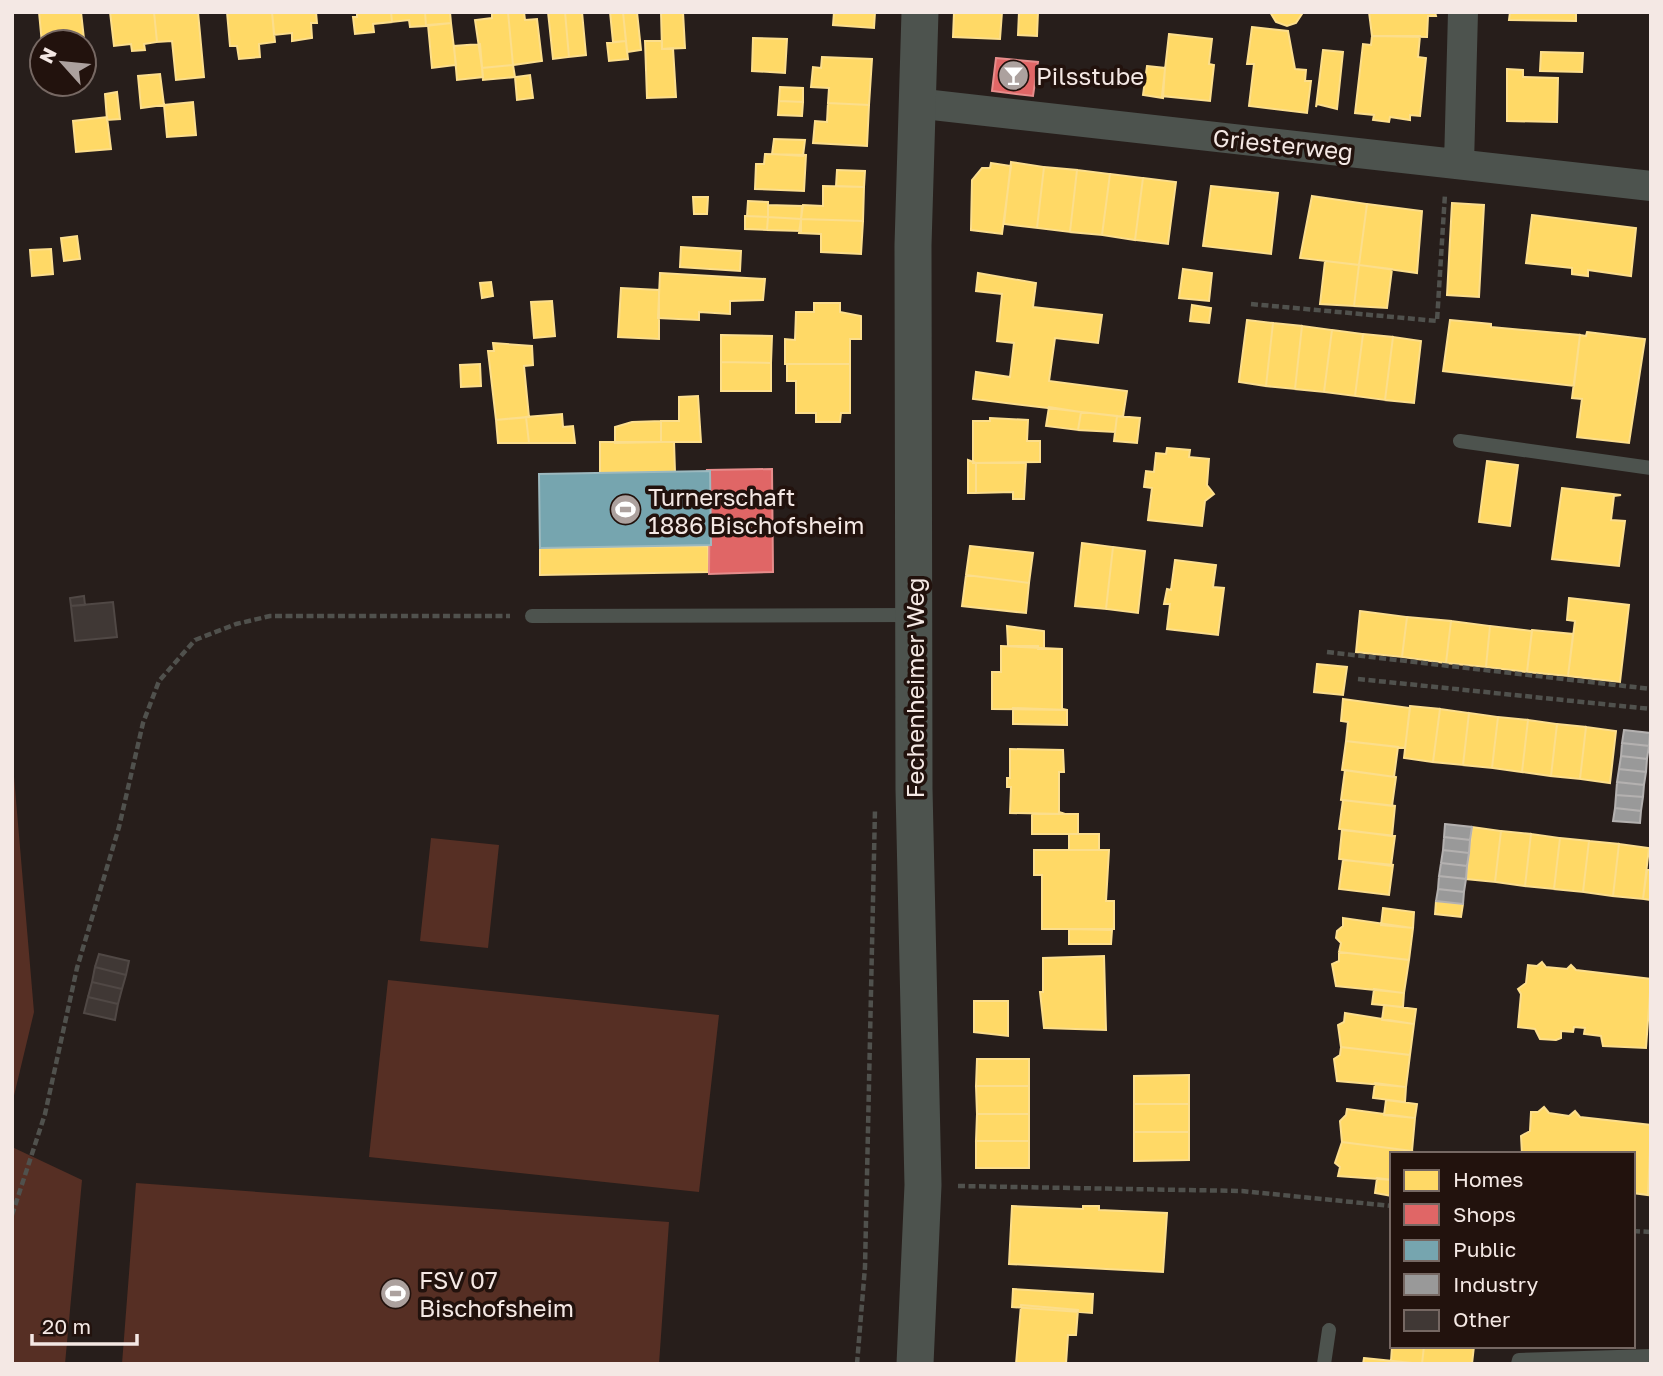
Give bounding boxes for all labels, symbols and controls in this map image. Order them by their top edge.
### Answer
north arrow [28,28,98,98]
text: N [34,43,61,67]
bar icon: Pilsstube [996,58,1030,92]
place label: Pilsstube [1036,61,1144,90]
street label: Griesterweg [1212,122,1354,166]
place label: Turnerschaft 1886 Bischofsheim [648,482,865,539]
sports icon: Turnerschaft 1886 Bischofsheim [608,493,642,527]
street label: Fechenheimer Weg [900,578,929,798]
legend [1390,1152,1635,1348]
text: Homes [1453,1166,1523,1192]
text: Shops [1453,1201,1516,1227]
text: Public [1453,1236,1516,1262]
place label: FSV 07 Bischofsheim [419,1265,574,1322]
text: Industry [1453,1271,1538,1297]
sports icon: FSV 07 Bischofsheim [379,1276,413,1310]
scale bar [32,1302,136,1346]
text: Other [1453,1306,1510,1332]
text: 20 m [42,1313,91,1339]

